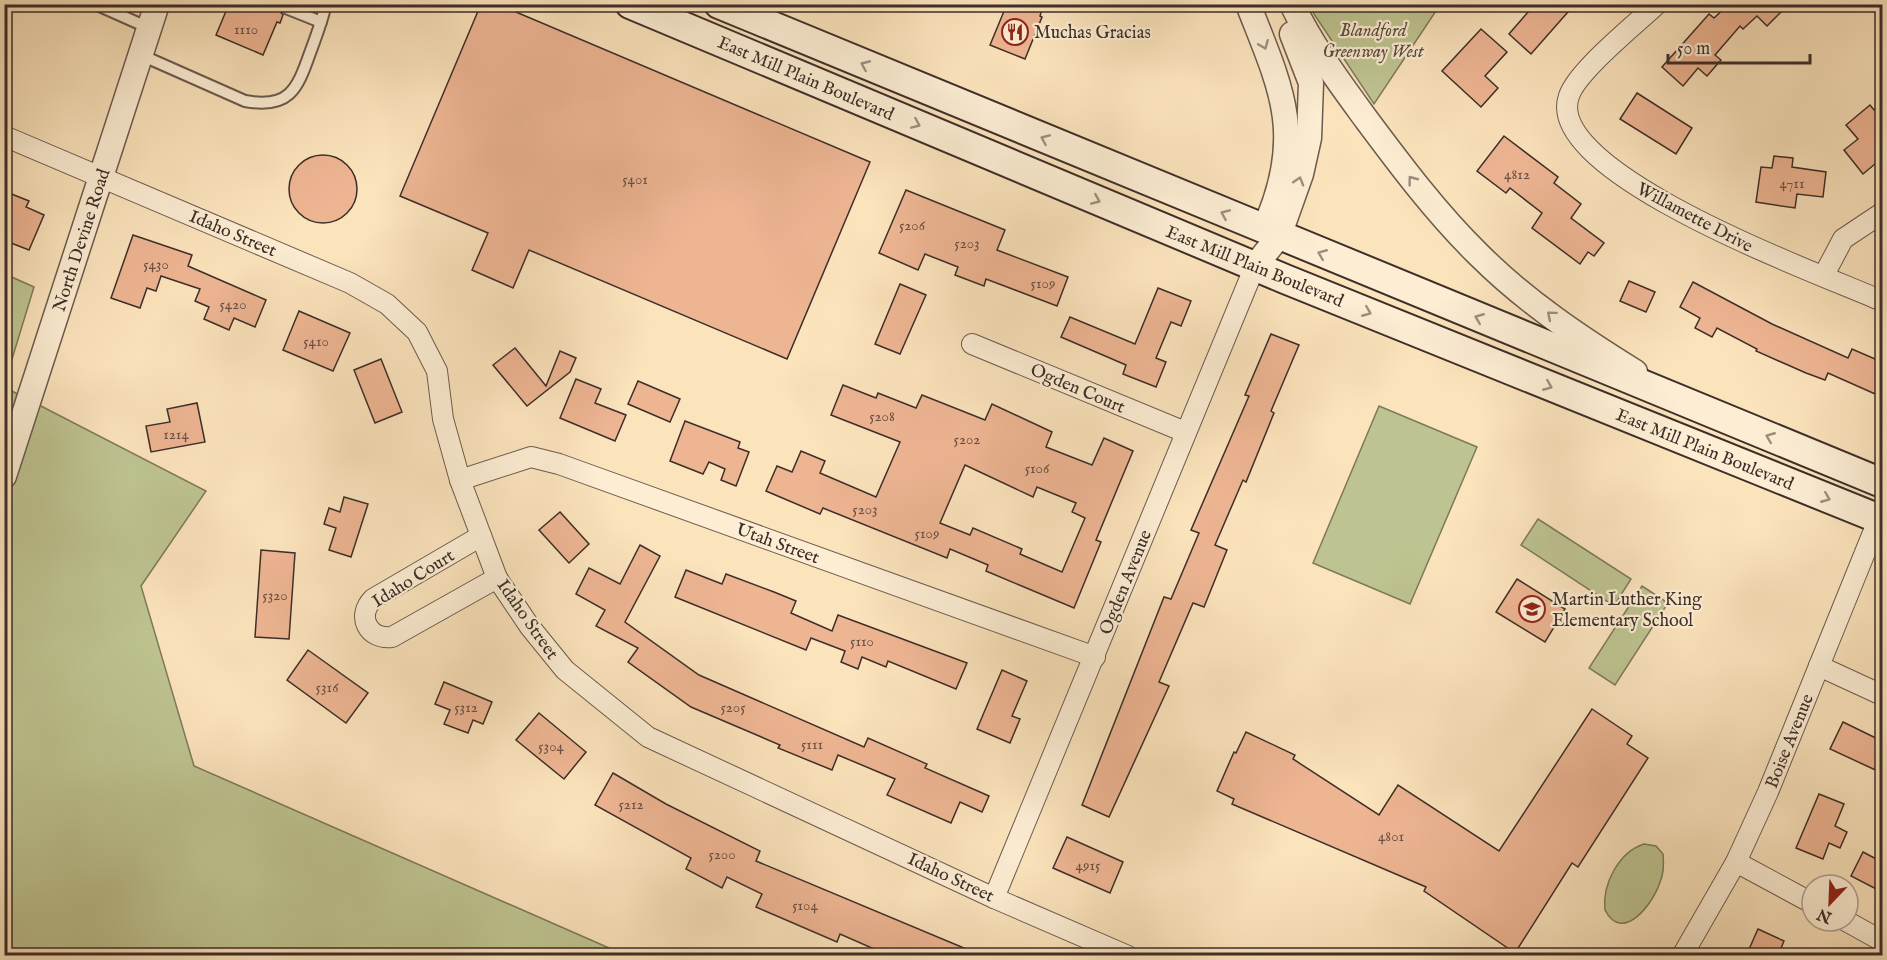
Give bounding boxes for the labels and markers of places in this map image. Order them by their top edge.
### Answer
restaurant icon: Muchas Gracias [1000,17,1030,47]
place label: Muchas Gracias [1034,22,1151,45]
place label: Martin Luther King Elementary School [1552,589,1702,633]
school or university icon: Martin Luther King Elementary School [1517,594,1547,624]

